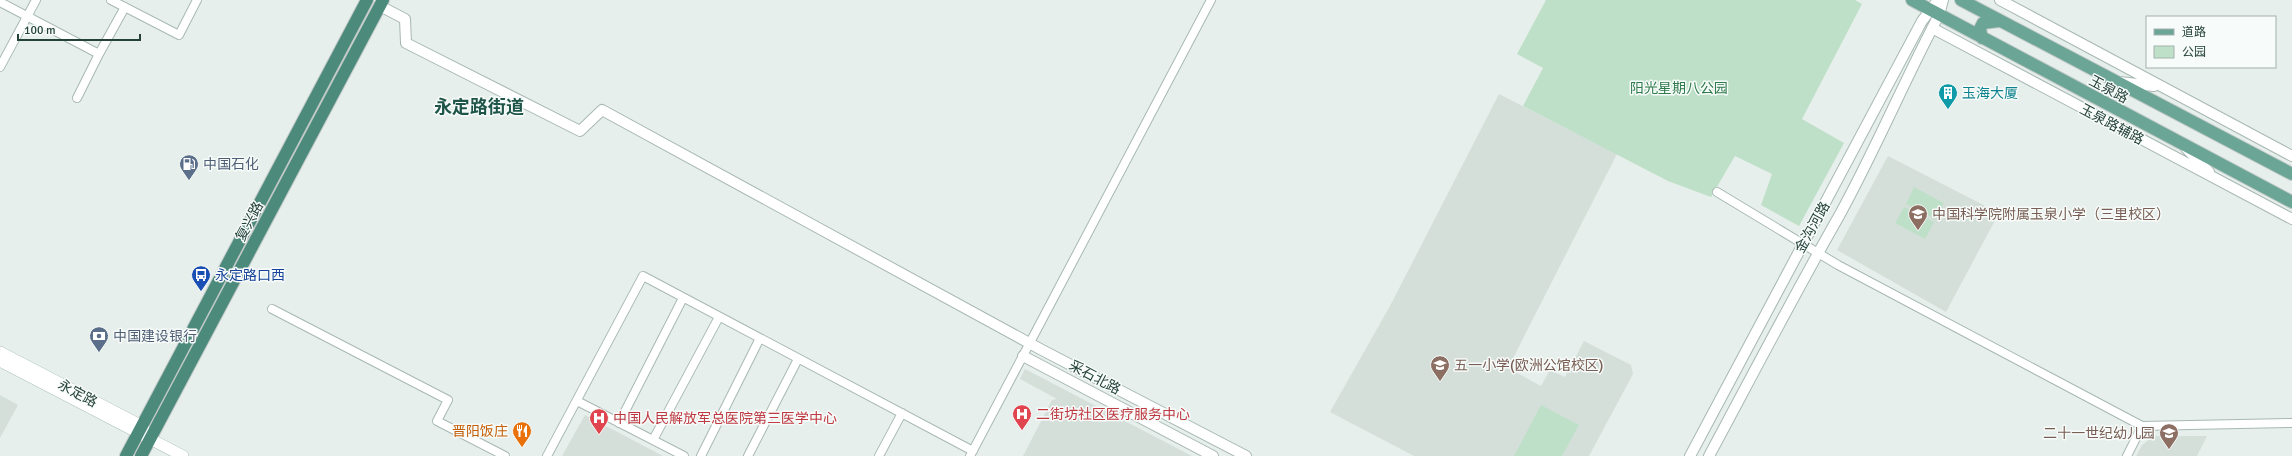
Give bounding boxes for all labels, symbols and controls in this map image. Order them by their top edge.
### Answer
scale bar [18,16,140,42]
legend [2146,16,2276,68]
text: 100 m [24,23,56,38]
text: 道路 [2182,25,2206,40]
text: 公园 [2182,45,2206,60]
street label: 玉泉路 [2086,72,2131,107]
park label: 阳光星期八公园 [1630,80,1728,97]
building icon: 玉海大厦 [1937,82,1959,110]
place label: 玉海大厦 [1962,85,2018,102]
district label: 永定路街道 [434,96,524,118]
street label: 玉泉路辅路 [2077,101,2147,148]
fuel station icon: 中国石化 [178,153,200,181]
place label: 中国石化 [203,156,259,173]
street label: 复兴路 [232,199,267,244]
street label: 金沟河路 [1791,199,1833,256]
school or university icon: 中国科学院附属玉泉小学（三里校区） [1907,203,1929,231]
place label: 中国科学院附属玉泉小学（三里校区） [1932,206,2170,223]
bus stop icon: 永定路口西 [190,264,212,292]
place label: 永定路口西 [215,267,285,284]
bank icon: 中国建设银行 [88,325,110,353]
place label: 中国建设银行 [113,328,197,345]
school or university icon: 五一小学(欧洲公馆校区) [1429,354,1451,382]
street label: 采石北路 [1066,357,1123,398]
place label: 五一小学(欧洲公馆校区) [1454,357,1603,374]
street label: 永定路 [55,376,100,411]
hospital icon: 二街坊社区医疗服务中心 [1011,403,1033,431]
place label: 二街坊社区医疗服务中心 [1036,406,1190,423]
hospital icon: 中国人民解放军总医院第三医学中心 [588,407,610,435]
place label: 中国人民解放军总医院第三医学中心 [613,410,837,427]
restaurant icon: 晋阳饭庄 [511,420,533,448]
school or university icon: 二十一世纪幼儿园 [2158,422,2180,450]
place label: 晋阳饭庄 [452,423,508,440]
place label: 二十一世纪幼儿园 [2043,425,2155,442]

